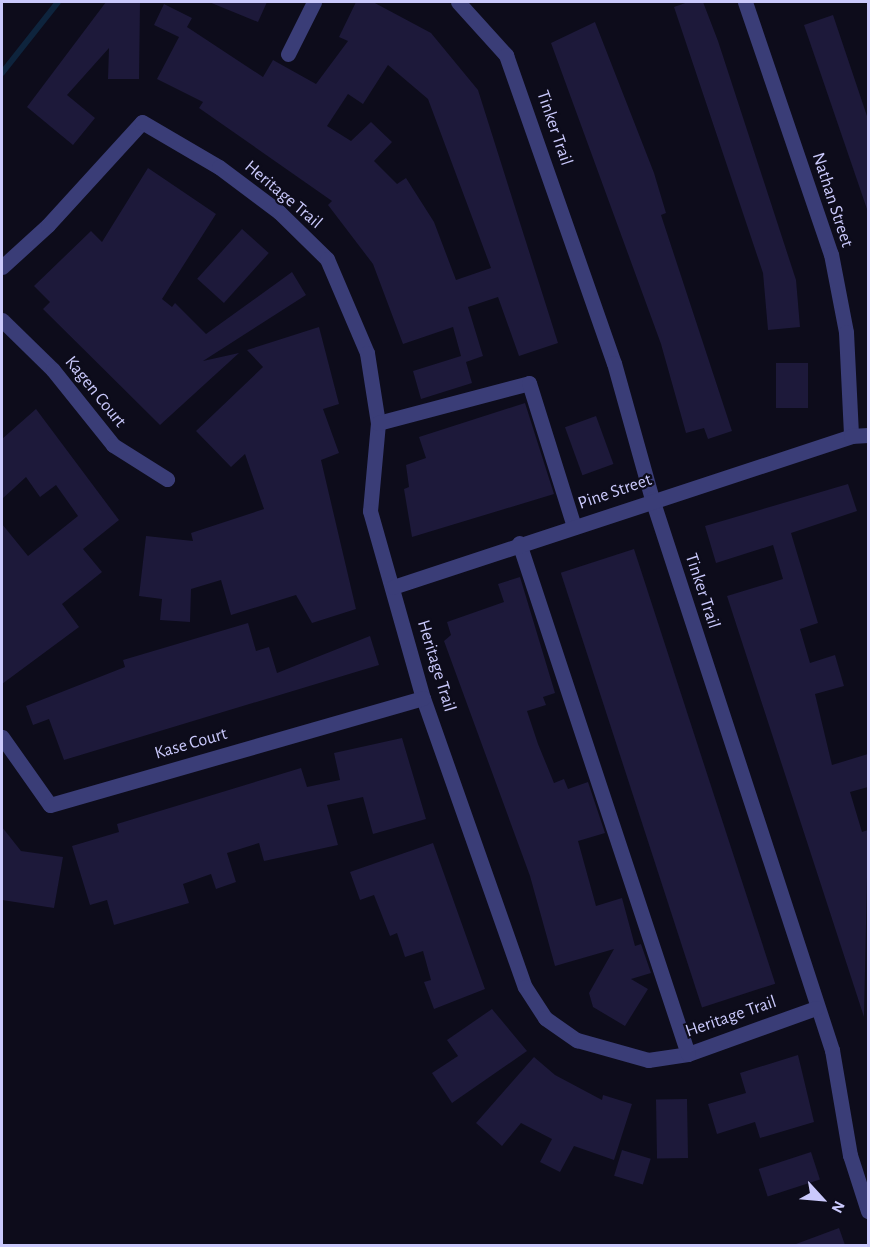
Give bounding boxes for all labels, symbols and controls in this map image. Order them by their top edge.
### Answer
street label: Tinker Trail [531,88,577,168]
street label: Nathan Street [807,150,857,250]
street label: Heritage Trail [240,156,326,234]
street label: Kagen Court [60,352,130,432]
street label: Pine Street [575,469,655,515]
street label: Tinker Trail [680,551,724,631]
street label: Heritage Trail [412,617,460,715]
street label: Kase Court [152,723,230,765]
street label: Heritage Trail [683,991,779,1043]
north arrow [792,1169,852,1229]
text: N [829,1198,848,1215]

